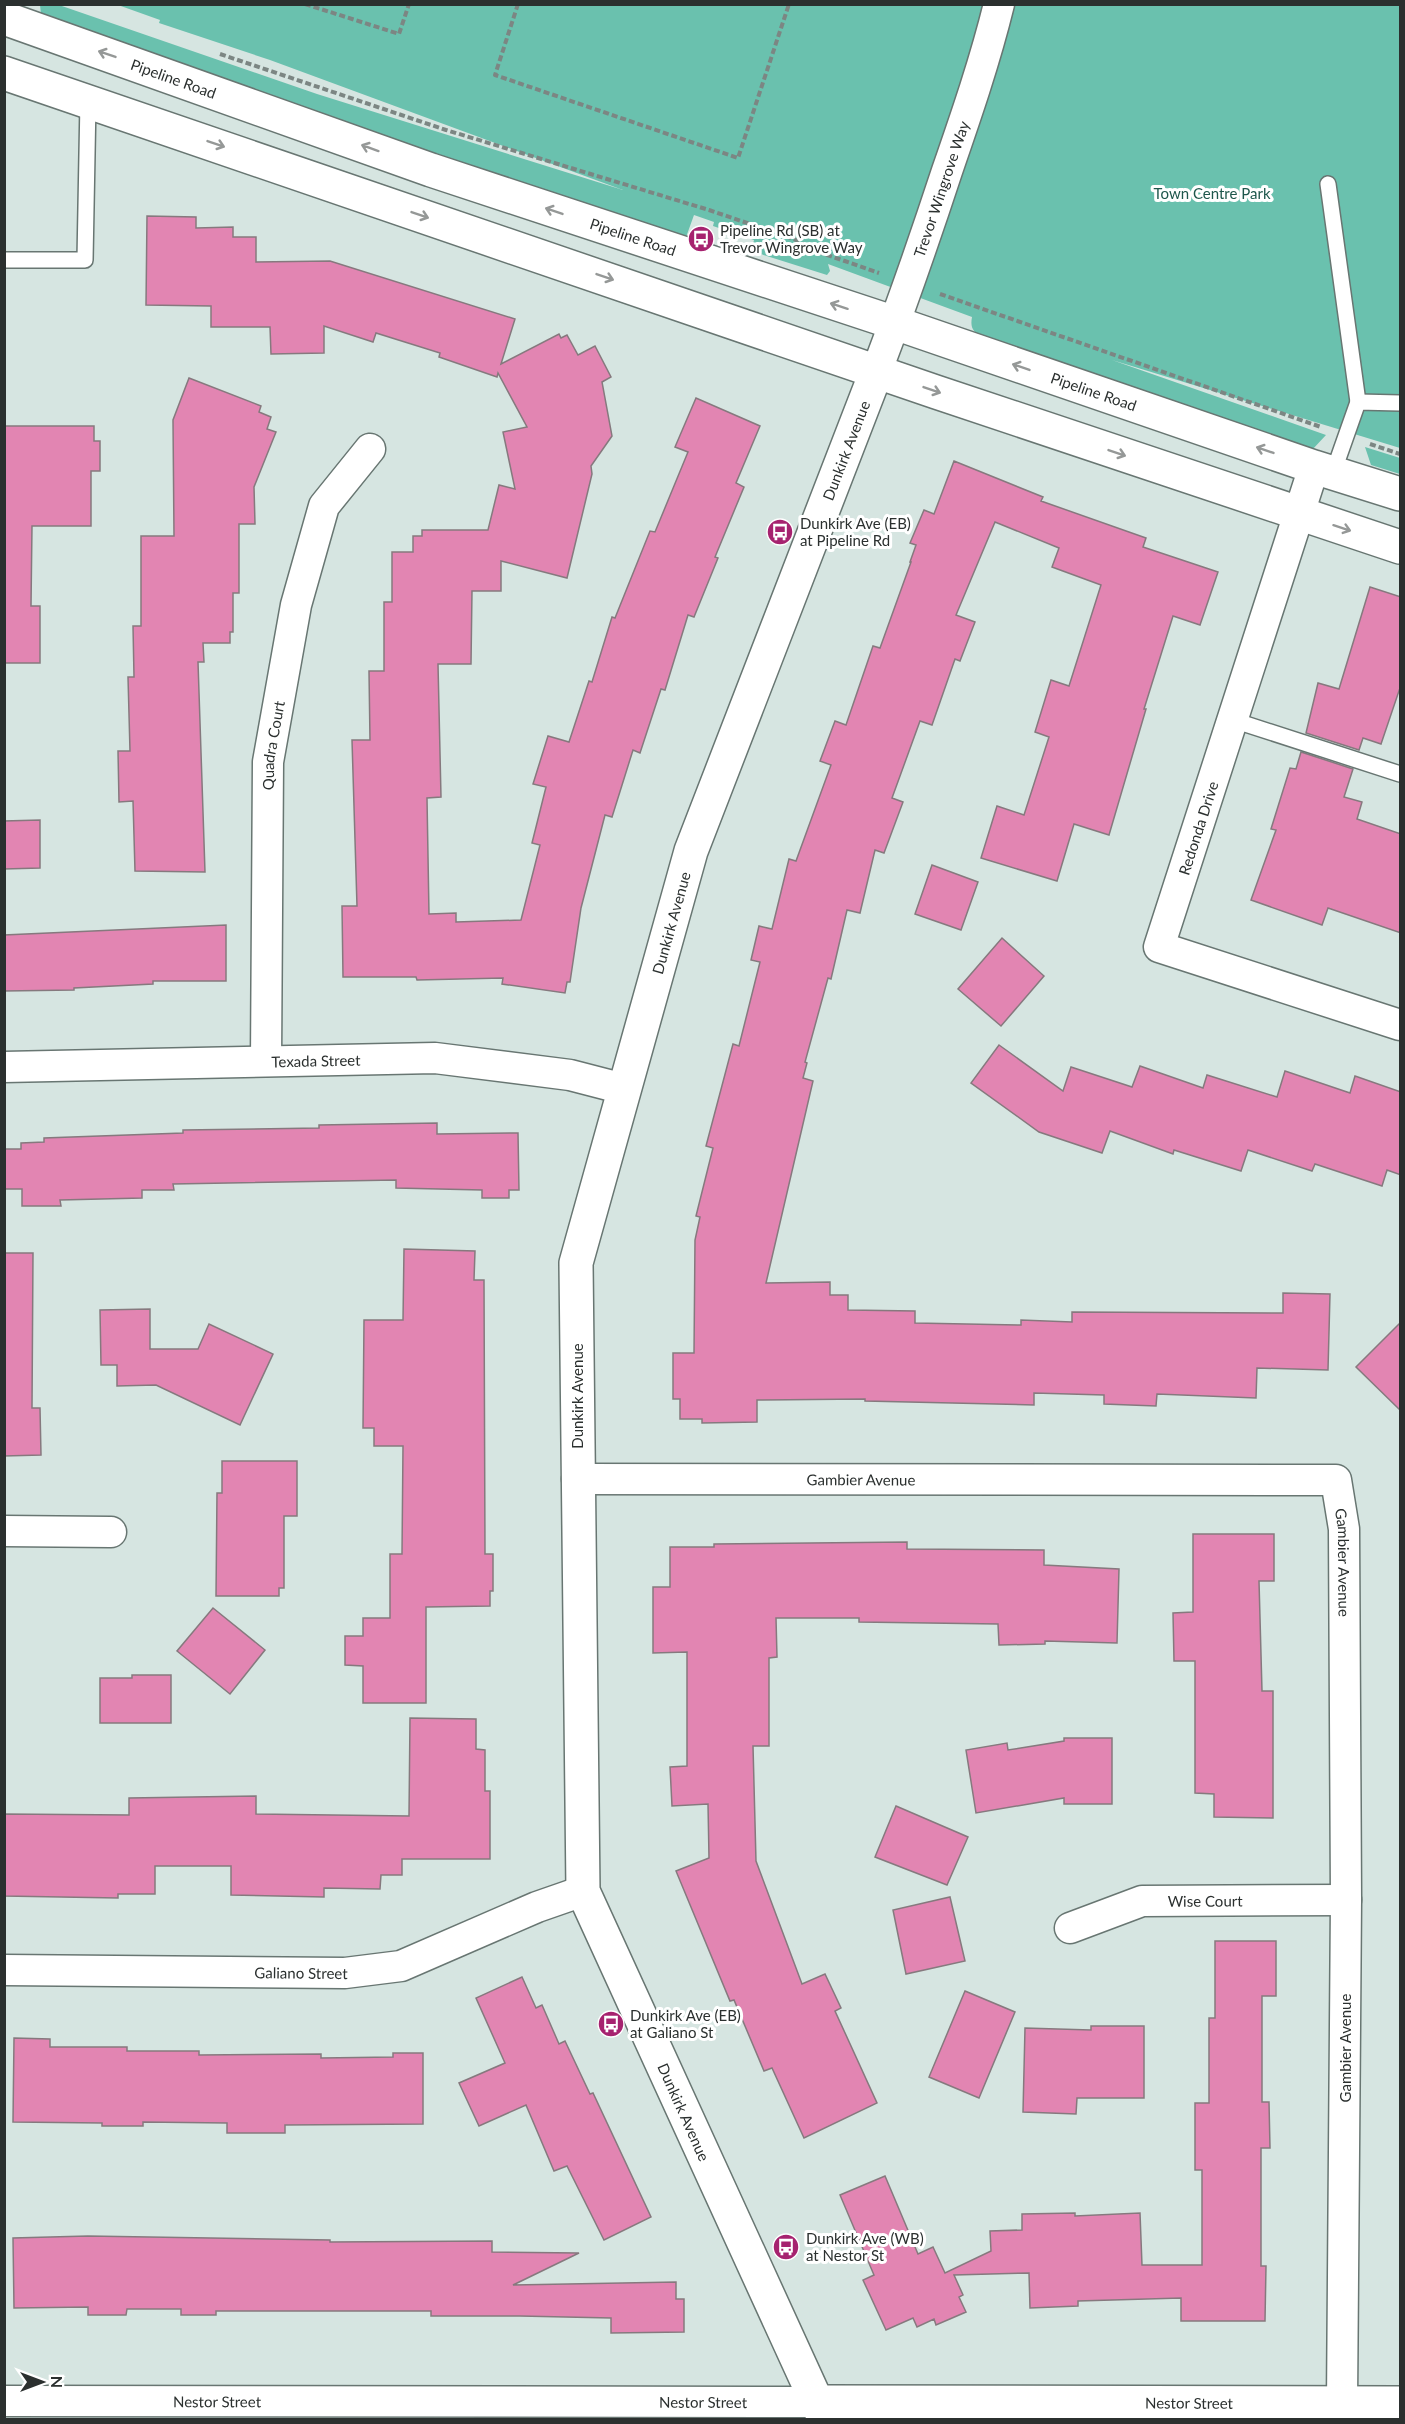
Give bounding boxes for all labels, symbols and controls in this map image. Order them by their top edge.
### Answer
one-way arrow [98,48,117,59]
street label: Pipeline Road [128,55,219,102]
street label: Trevor Wingrove Way [910,118,973,259]
one-way arrow [206,140,225,151]
one-way arrow [361,142,380,153]
park label: Town Centre Park [1153,184,1271,202]
one-way arrow [545,205,564,216]
one-way arrow [410,210,429,221]
street label: Pipeline Road [588,214,678,259]
place label: Pipeline Rd (SB) at Trevor Wingrove Way [720,221,863,256]
bus stop icon: Pipeline Rd (SB) at Trevor Wingrove Way [686,224,716,254]
one-way arrow [595,272,614,283]
one-way arrow [830,300,849,311]
one-way arrow [1012,360,1031,371]
street label: Pipeline Road [1049,368,1139,414]
one-way arrow [922,386,941,397]
street label: Dunkirk Avenue [818,398,873,503]
one-way arrow [1256,444,1275,455]
one-way arrow [1107,448,1126,459]
place label: Dunkirk Ave (EB) at Pipeline Rd [800,514,911,549]
bus stop icon: Dunkirk Ave (EB) at Pipeline Rd [765,517,795,547]
one-way arrow [1332,523,1351,534]
street label: Quadra Court [259,699,288,790]
street label: Redonda Drive [1174,779,1222,877]
street label: Dunkirk Avenue [648,870,694,976]
street label: Texada Street [271,1051,361,1070]
street label: Dunkirk Avenue [568,1343,586,1449]
street label: Gambier Avenue [807,1470,916,1488]
street label: Gambier Avenue [1332,1507,1353,1617]
street label: Wise Court [1168,1892,1243,1910]
street label: Galiano Street [254,1963,348,1982]
street label: Gambier Avenue [1336,1994,1354,2102]
place label: Dunkirk Ave (EB) at Galiano St [630,2006,741,2041]
bus stop icon: Dunkirk Ave (EB) at Galiano St [596,2009,626,2039]
street label: Dunkirk Avenue [654,2060,714,2164]
place label: Dunkirk Ave (WB) at Nestor St [806,2229,924,2264]
bus stop icon: Dunkirk Ave (WB) at Nestor St [771,2232,801,2262]
north arrow [12,2352,72,2412]
text: N [48,2376,67,2388]
street label: Nestor Street [173,2392,262,2410]
street label: Nestor Street [659,2393,748,2411]
street label: Nestor Street [1145,2394,1234,2412]

